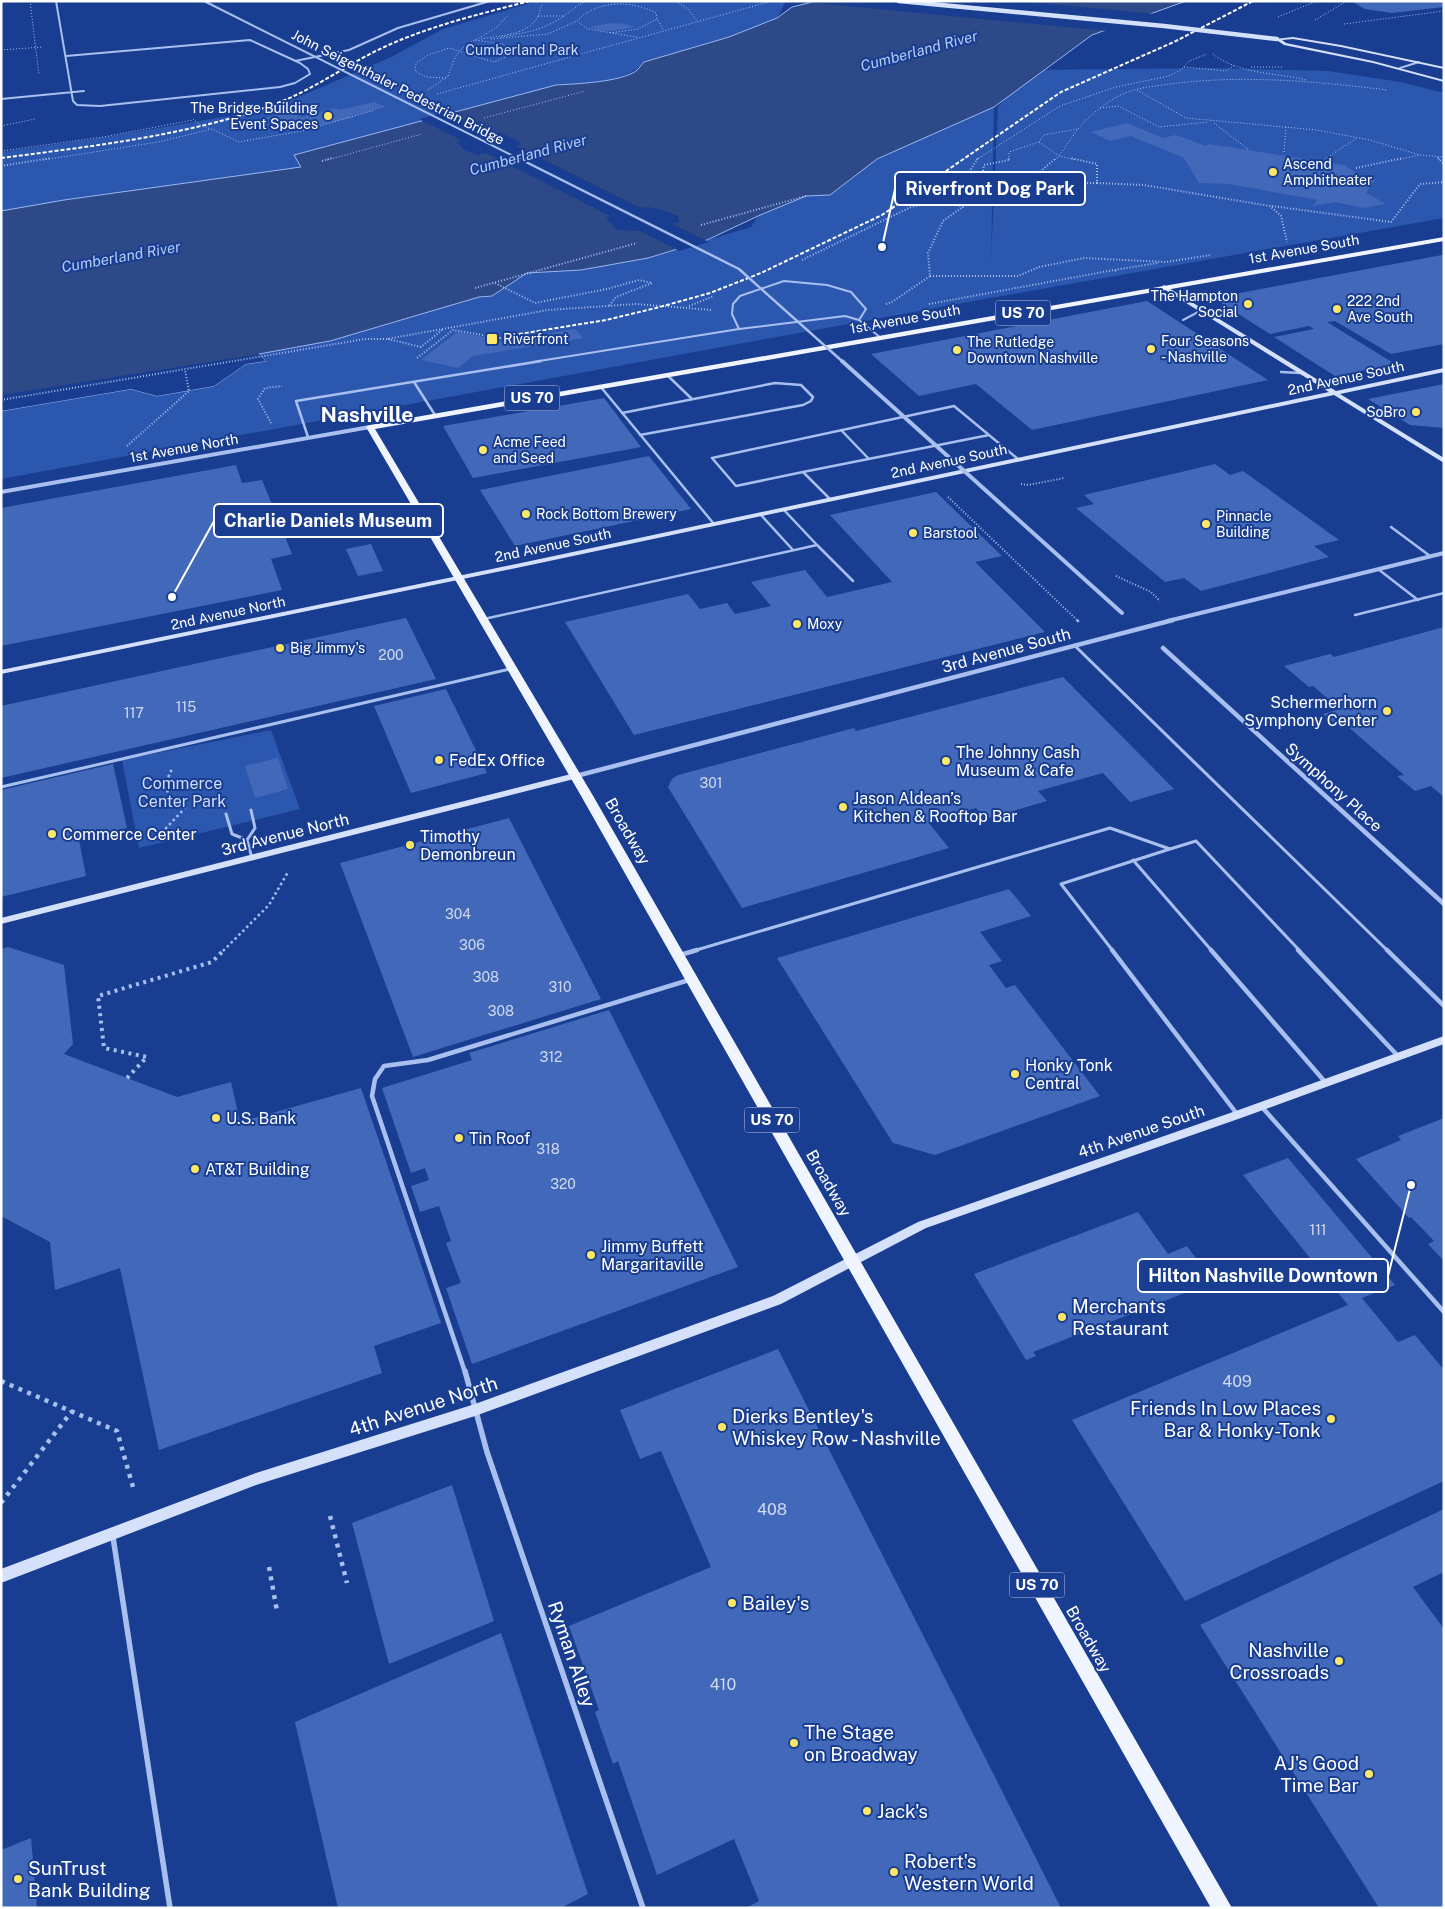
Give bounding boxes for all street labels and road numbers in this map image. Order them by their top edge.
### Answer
street label: John Seigenthaler Pedestrian Bridge [289,26,507,148]
street label: 1st Avenue South [1248,231,1360,267]
road number: US 70 [996,300,1050,326]
street label: 1st Avenue South [849,301,961,337]
street label: 2nd Avenue South [1286,358,1406,398]
road number: US 70 [504,386,560,410]
street label: 1st Avenue North [128,431,240,465]
street label: 2nd Avenue South [889,441,1009,481]
street label: 2nd Avenue South [493,525,613,565]
street label: 2nd Avenue North [169,593,287,633]
street label: 3rd Avenue South [940,624,1073,677]
street label: Symphony Place [1281,739,1386,836]
street label: Broadway [601,795,654,868]
street label: 3rd Avenue North [219,809,351,860]
street label: 4th Avenue South [1075,1101,1207,1162]
road number: US 70 [744,1108,800,1132]
street label: Broadway [802,1147,855,1220]
street label: 4th Avenue North [346,1372,500,1440]
road number: US 70 [1010,1572,1064,1598]
street label: Ryman Alley [544,1598,600,1710]
street label: Broadway [1062,1603,1115,1676]

